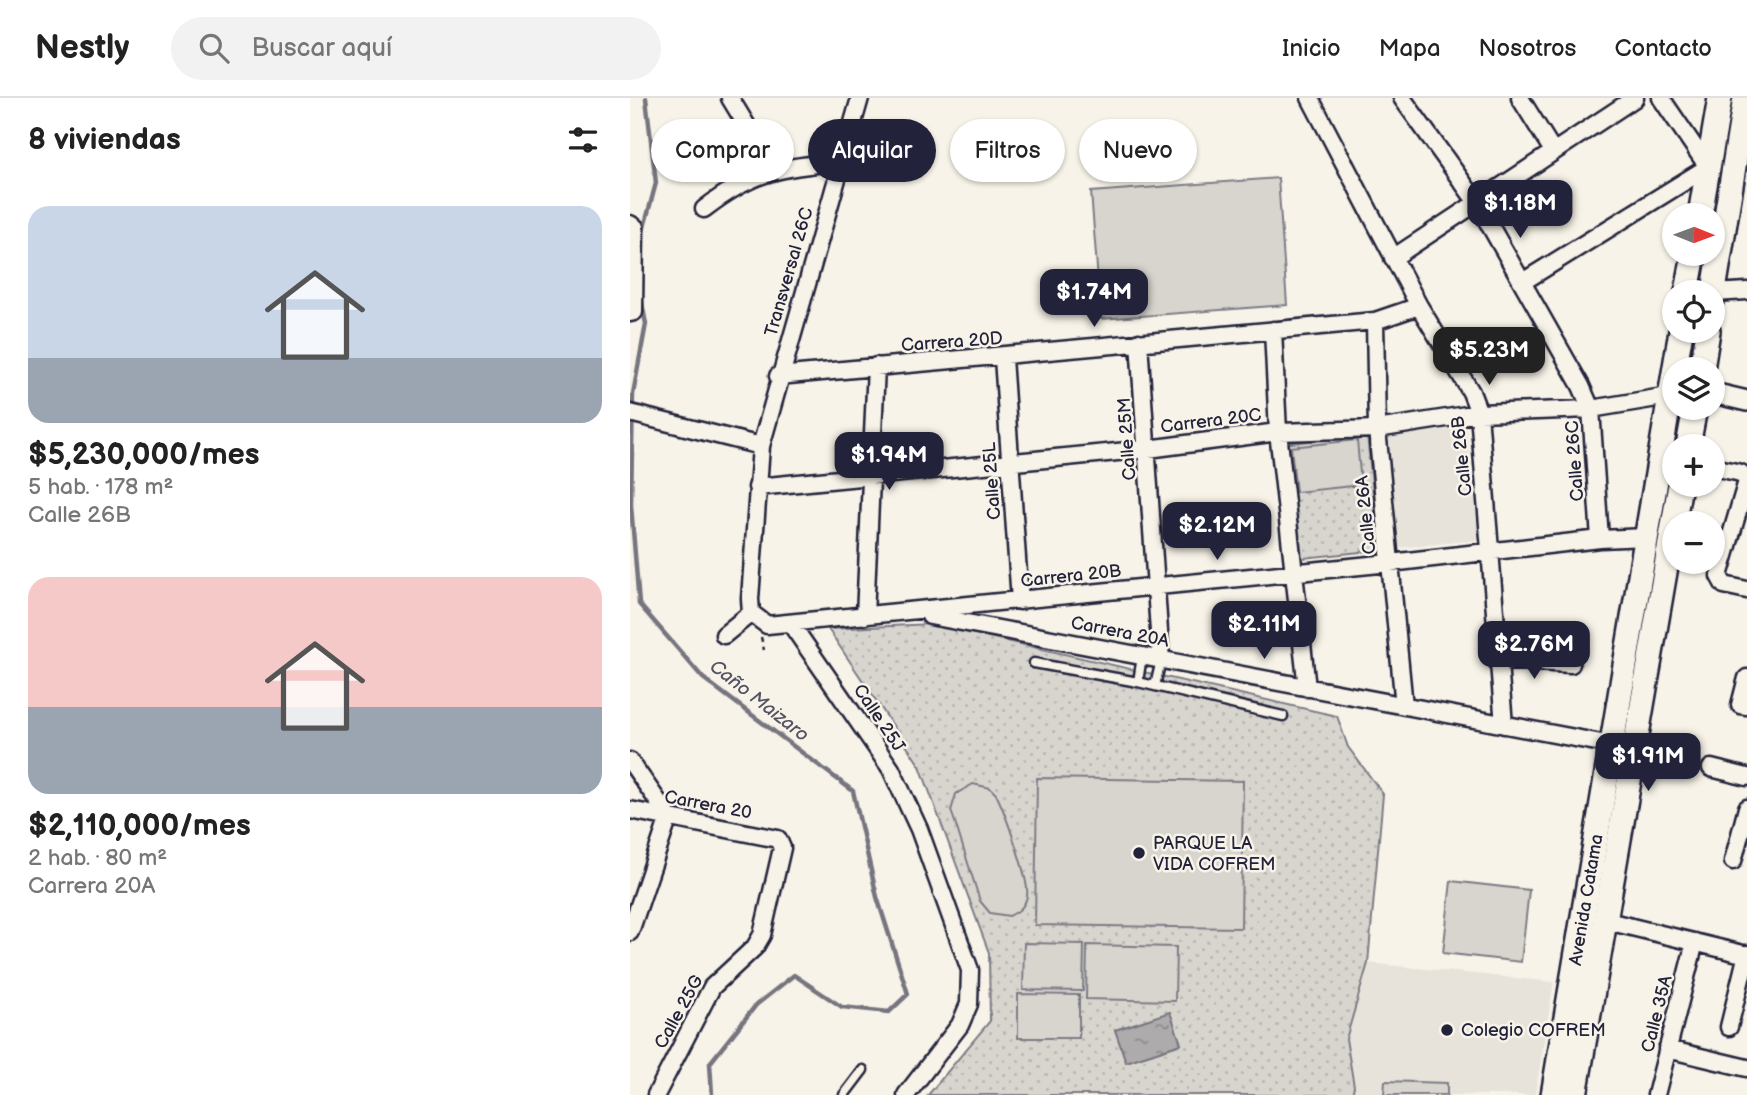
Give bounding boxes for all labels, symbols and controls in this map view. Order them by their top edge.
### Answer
search box [171,17,661,80]
text: Nestly [35,28,129,68]
icon: search [195,29,233,67]
text: Buscar aquí [251,33,392,64]
text: Inicio [1282,34,1341,63]
text: Mapa [1379,34,1441,63]
text: Nosotros [1479,34,1576,63]
text: Contacto [1614,34,1712,63]
chip: Comprar [651,119,794,182]
chip: Alquilar [808,119,936,182]
chip: Filtros [950,119,1065,182]
chip: Nuevo [1079,119,1197,182]
icon: filters [564,121,602,159]
text: 8 viviendas [28,122,181,158]
pin: $1.18M [1463,180,1577,240]
text: $1.18M [1483,189,1557,217]
north arrow [1662,203,1726,266]
map controls [1662,203,1725,574]
street label: Transversal 26C [761,205,818,339]
icon: home [252,252,378,378]
pin: $1.74M [1037,270,1151,329]
text: $1.74M [1056,278,1132,306]
button: locate [1662,280,1725,343]
street label: Carrera 20D [900,328,1004,356]
pin: $5.23M [1432,328,1546,387]
text: $5.23M [1449,336,1529,364]
button: layers [1662,357,1725,420]
street label: Calle 25M [1114,397,1140,481]
street label: Carrera 20C [1159,404,1263,438]
street label: Calle 26B [1447,415,1477,497]
street label: Calle 26C [1562,420,1588,502]
pin: $1.94M [832,432,946,492]
button: + [1662,434,1725,497]
text: $5,230,000/mes [28,437,260,473]
text: $1.94M [851,441,927,469]
street label: Calle 25L [979,441,1005,520]
text: 5 hab. · 178 m² [28,473,174,501]
street label: Calle 26A [1351,475,1381,555]
text: Calle 26B [28,501,131,529]
pin: $2.12M [1160,503,1274,562]
text: $2.12M [1178,511,1256,539]
button: − [1662,511,1725,574]
street label: Carrera 20B [1020,560,1122,592]
pin: $2.11M [1207,602,1321,661]
text: $2.11M [1227,610,1301,638]
street label: Carrera 20A [1069,612,1171,652]
pin: $2.76M [1477,622,1591,681]
icon: home [252,623,378,749]
text: $2.76M [1494,630,1574,658]
water label: Caño Maizaro [705,655,813,747]
street label: Calle 25J [849,680,909,756]
pin: $1.91M [1591,734,1705,793]
text: $1.91M [1612,742,1684,770]
street label: Carrera 20 [662,786,754,824]
text: $2,110,000/mes [28,808,251,844]
place label: PARQUE LA VIDA COFREM [1153,833,1276,875]
street label: Avenida Catama [1564,833,1607,967]
text: 2 hab. · 80 m² [28,844,167,872]
marker: PARQUE LA VIDA COFREM [1131,845,1147,861]
text: Carrera 20A [28,872,155,900]
street label: Calle 25G [650,972,708,1052]
street label: Calle 35A [1637,973,1677,1055]
place label: Colegio COFREM [1461,1020,1606,1041]
marker: Colegio COFREM [1439,1022,1455,1038]

